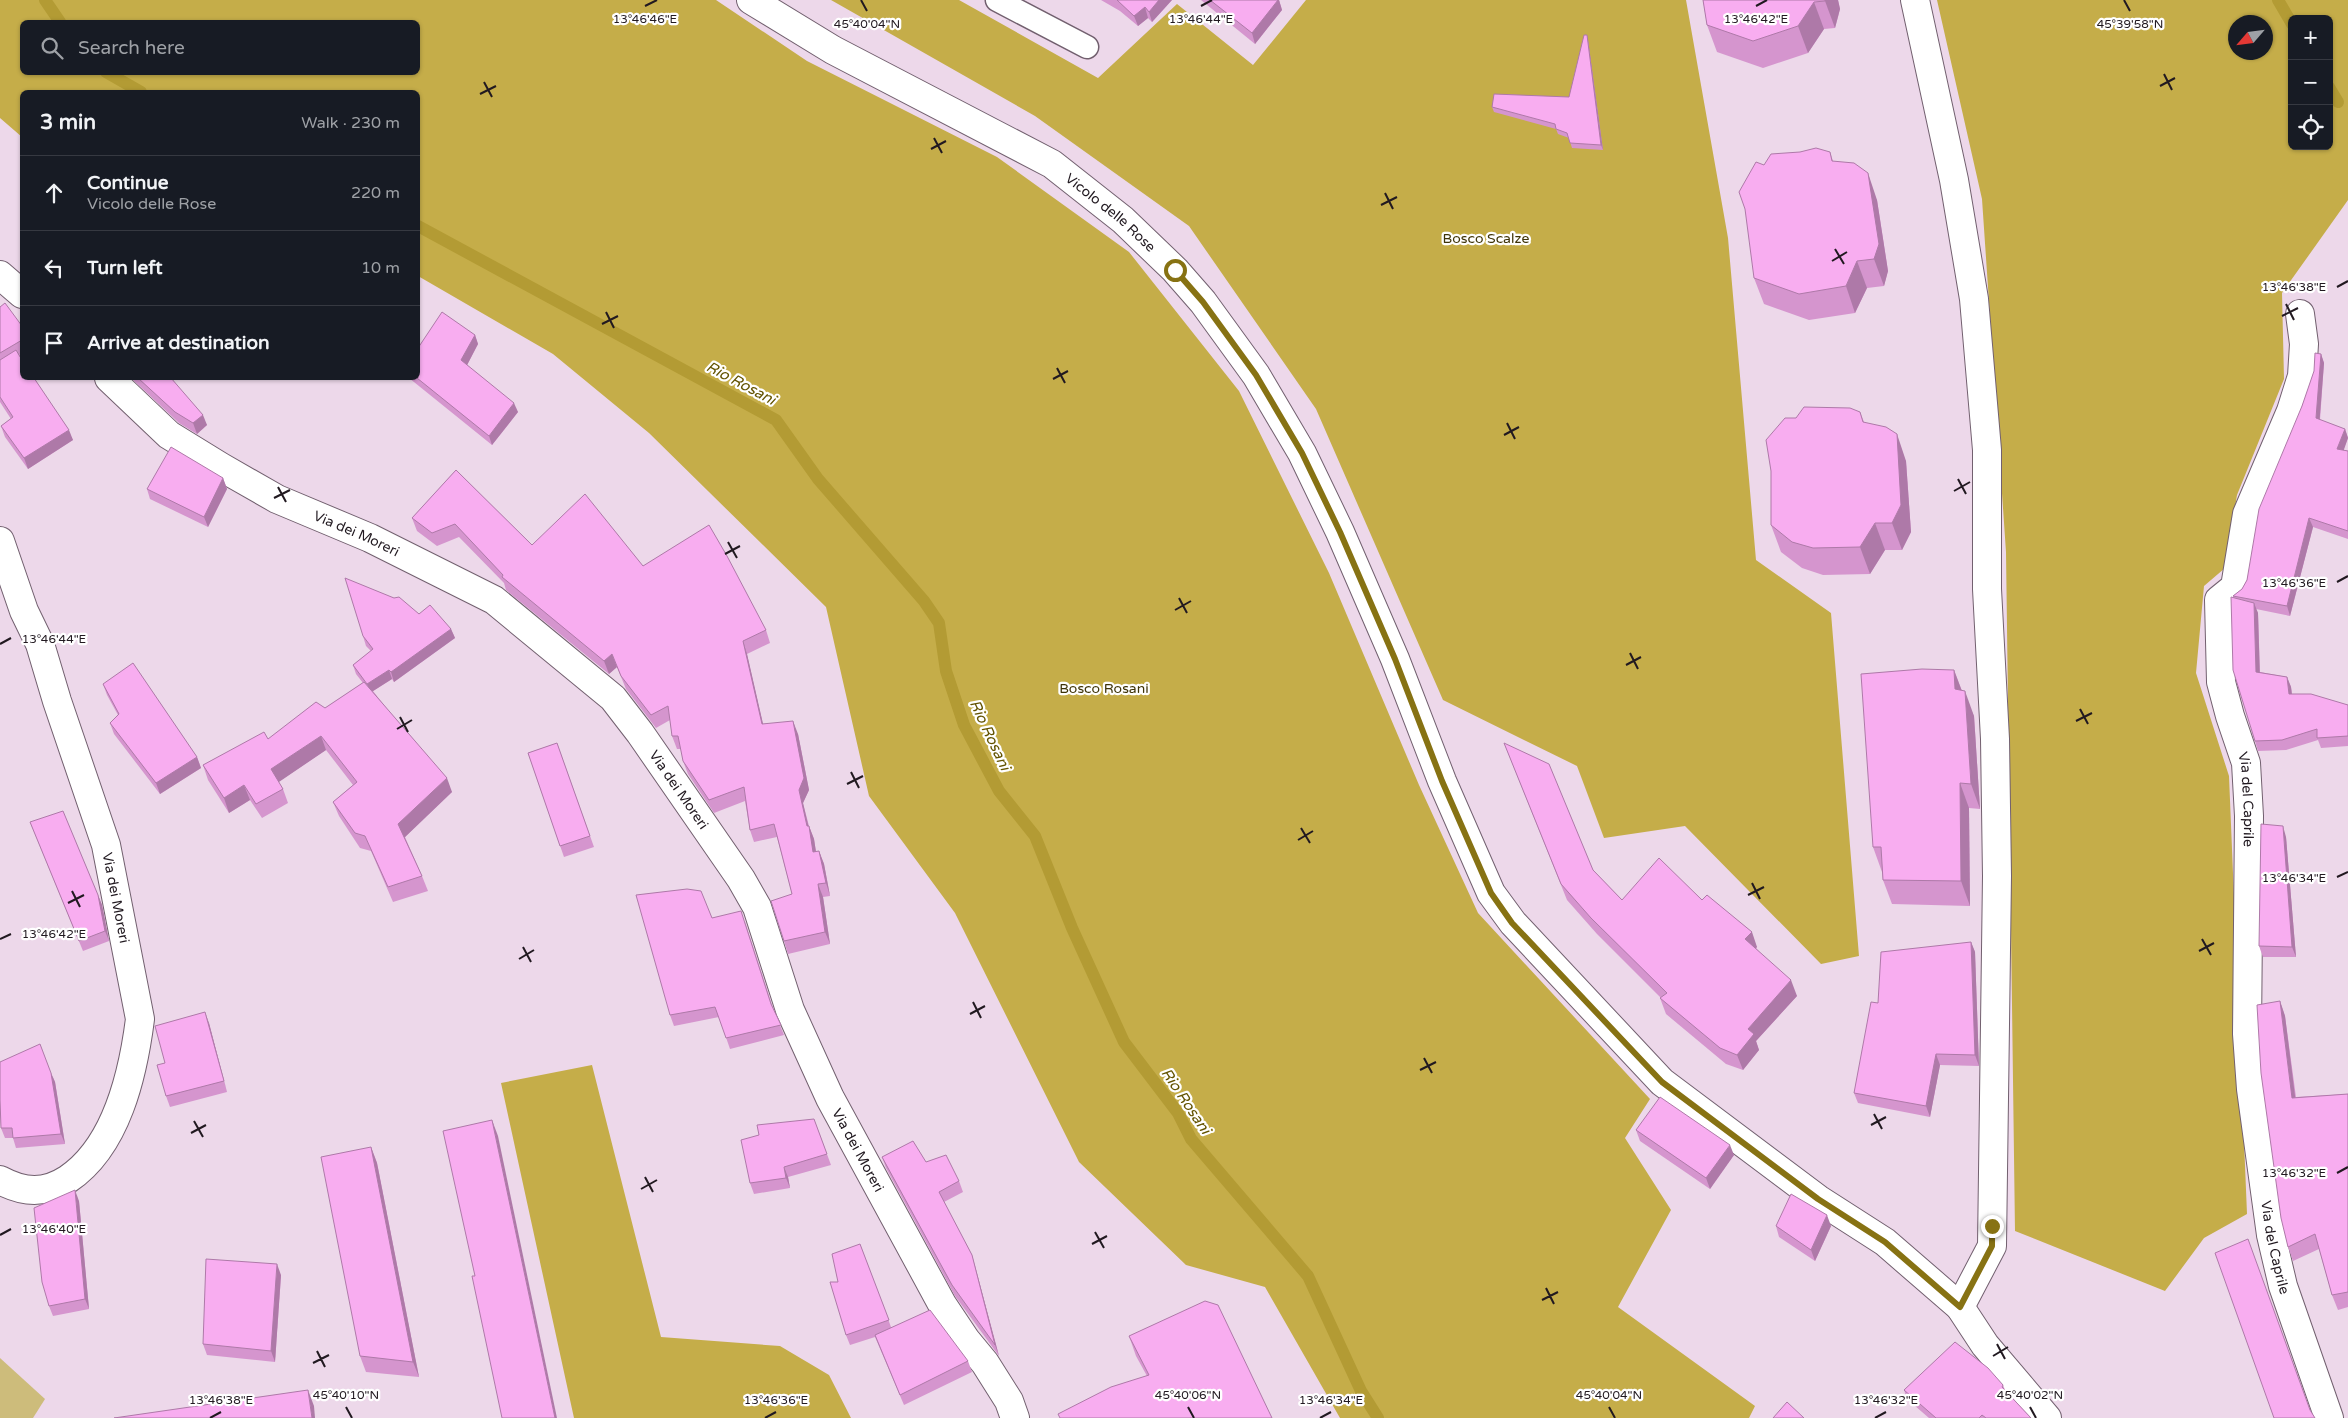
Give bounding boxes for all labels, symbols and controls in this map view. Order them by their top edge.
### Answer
text: 13°46'46"E [613,12,678,26]
text: 13°46'44"E [1169,12,1234,26]
text: 13°46'42"E [1724,12,1789,26]
north arrow [2228,15,2273,60]
map controls [2288,15,2333,150]
button: + [2288,15,2333,60]
text: 45°40'04"N [834,17,900,31]
text: 45°39'58"N [2097,17,2163,31]
search box [20,20,420,75]
icon: search [38,34,66,62]
text: Search here [78,37,185,59]
button: − [2288,60,2333,105]
button: locate [2288,105,2333,150]
text: 3 min [40,110,96,135]
text: Walk · 230 m [301,113,400,133]
street label: Vicolo delle Rose [1062,169,1159,255]
text: Continue [87,172,169,194]
icon: ahead [40,179,68,207]
text: 220 m [351,183,400,203]
text: Vicolo delle Rose [87,194,216,214]
park label: Bosco Scalze [1443,230,1529,247]
icon: left [40,254,68,282]
text: Turn left [87,257,163,279]
text: 10 m [361,258,400,278]
route start [1164,259,1187,282]
text: 13°46'38"E [2262,280,2327,294]
icon: arrive [40,329,68,357]
text: Arrive at destination [87,332,270,354]
water label: Rio Rosani [703,357,781,410]
street label: Via dei Moreri [311,507,402,560]
text: 13°46'36"E [2262,576,2327,590]
text: 13°46'44"E [22,632,87,646]
park label: Bosco Rosani [1059,680,1149,697]
water label: Rio Rosani [966,697,1015,775]
street label: Via dei Moreri [646,747,712,832]
street label: Via del Caprile [2234,750,2258,847]
street label: Via dei Moreri [99,851,134,945]
text: 13°46'34"E [2262,871,2327,885]
text: 13°46'42"E [22,927,87,941]
water label: Rio Rosani [1157,1065,1216,1139]
street label: Via dei Moreri [829,1105,888,1195]
text: 13°46'32"E [2262,1166,2327,1180]
street label: Via del Caprile [2258,1199,2294,1297]
route end [1981,1215,2004,1238]
text: 13°46'40"E [22,1222,87,1236]
text: 45°40'10"N [313,1388,379,1402]
text: 45°40'06"N [1155,1388,1221,1402]
text: 45°40'04"N [1576,1388,1642,1402]
text: 45°40'02"N [1997,1388,2063,1402]
text: 13°46'38"E [189,1393,254,1407]
text: 13°46'36"E [744,1393,809,1407]
text: 13°46'34"E [1299,1393,1364,1407]
text: 13°46'32"E [1854,1393,1919,1407]

